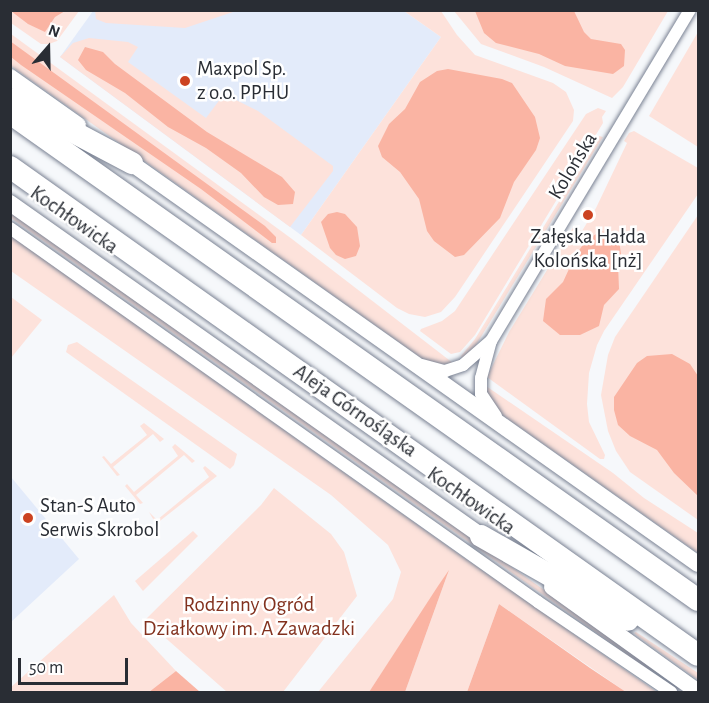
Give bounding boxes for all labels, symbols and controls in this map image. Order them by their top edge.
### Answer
north arrow [18,18,78,78]
text: N [46,22,62,41]
place label: Maxpol Sp. z o.o. PPHU [197,56,289,106]
marker: Maxpol Sp. z o.o. PPHU [178,74,192,88]
street label: Kolońska [543,128,603,204]
street label: Kochłowicka [25,180,123,260]
marker: Załęska Hałda Kolońska [nż] [581,208,595,222]
place label: Załęska Hałda Kolońska [nż] [530,224,646,274]
street label: Aleja Górnośląska [288,359,422,463]
street label: Kochłowicka [422,461,520,541]
place label: Stan-S Auto Serwis Skrobol [40,493,159,543]
marker: Stan-S Auto Serwis Skrobol [21,511,35,525]
park label: Rodzinny Ogród Działkowy im. A Zawadzki [143,592,355,642]
scale bar [21,646,130,684]
text: 50 m [29,659,63,677]

